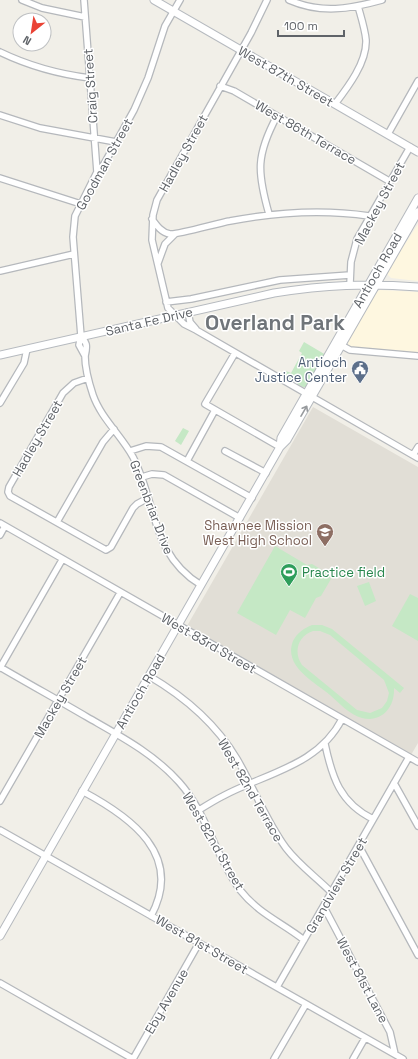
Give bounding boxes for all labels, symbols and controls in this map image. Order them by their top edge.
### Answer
north arrow [12,12,52,52]
scale bar [278,12,344,38]
text: 100 m [284,18,318,34]
text: N [20,33,34,49]
street label: West 87th Street [235,42,336,111]
street label: Craig Street [79,48,102,124]
street label: West 86th Terrace [252,96,359,168]
street label: Hadley Street [155,111,212,195]
street label: Goodman Street [72,115,137,213]
street label: Mackey Street [350,159,408,248]
street label: Antioch Road [349,230,406,311]
street label: Santa Fe Drive [104,303,194,340]
district label: Overland Park [205,309,345,336]
place label: Antioch Justice Center [255,354,347,386]
public building icon: Antioch Justice Center [350,359,370,384]
street label: Hadley Street [9,397,66,480]
one-way arrow [301,405,309,417]
street label: Greenbriar Drive [126,457,177,557]
place label: Shawnee Mission West High School [203,517,312,549]
school or university icon: Shawnee Mission West High School [315,522,335,547]
sports icon: Practice field [279,562,299,587]
place label: Practice field [302,564,385,581]
street label: West 83rd Street [158,609,259,678]
street label: Antioch Road [112,651,169,732]
street label: Mackey Street [30,653,91,741]
street label: West 82nd Terrace [214,736,287,845]
street label: West 82nd Street [179,789,249,893]
street label: Grandview Street [302,834,371,936]
street label: West 81st Street [152,911,251,978]
street label: West 81st Lane [333,934,392,1026]
street label: Eby Avenue [141,966,192,1037]

